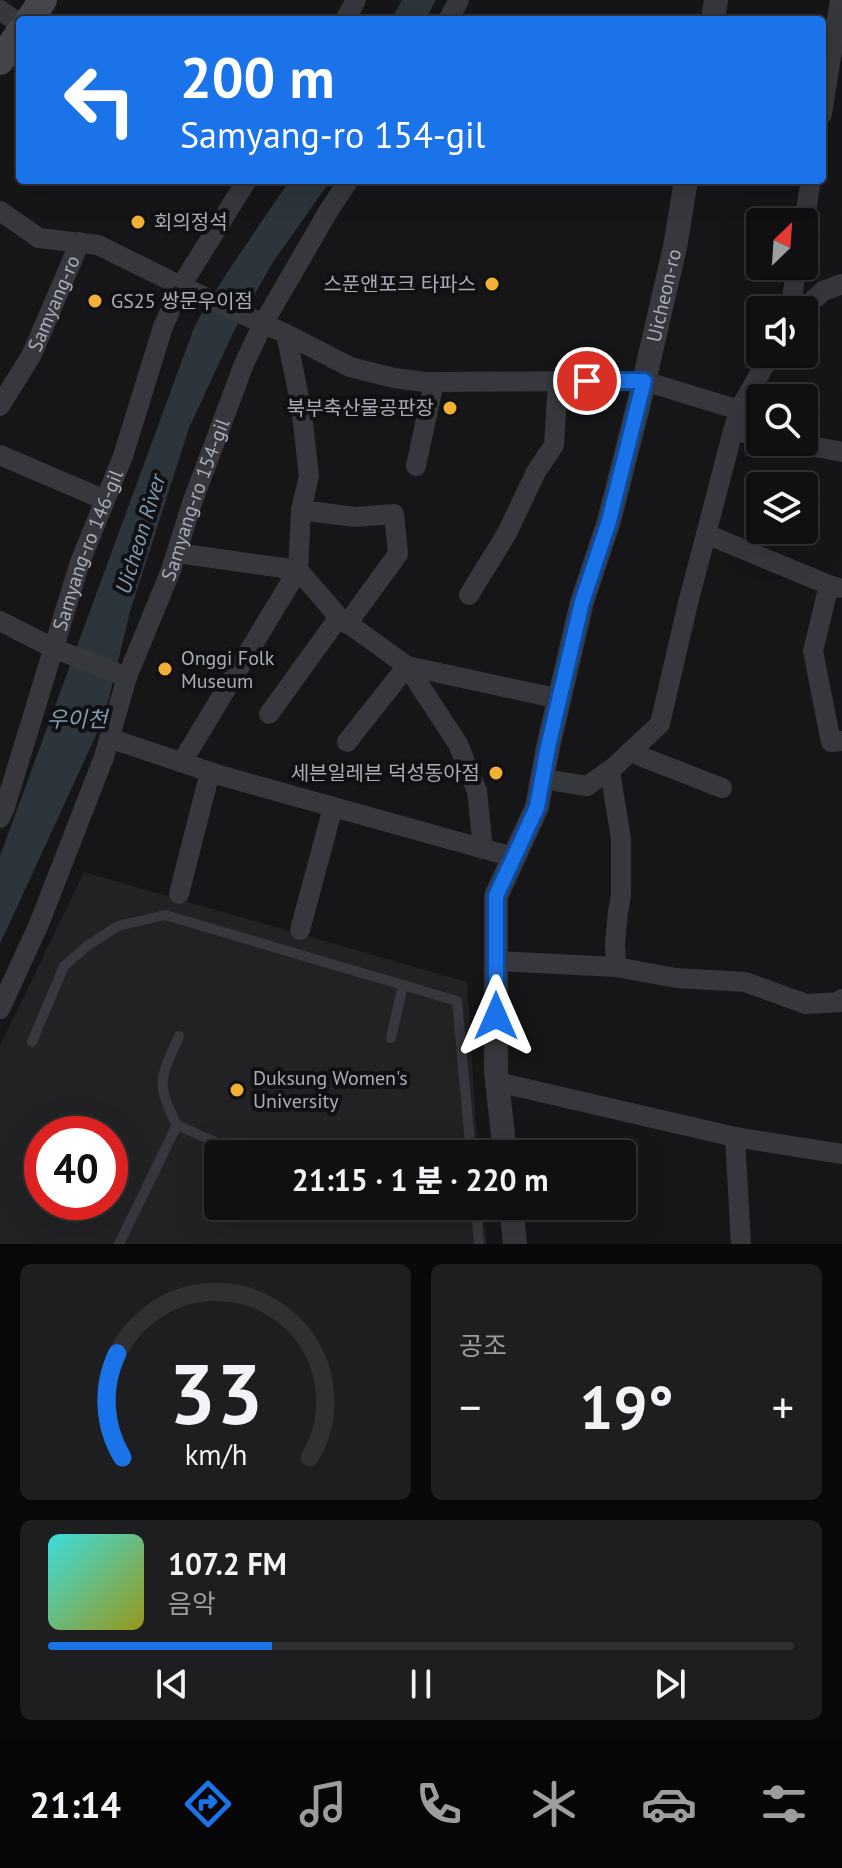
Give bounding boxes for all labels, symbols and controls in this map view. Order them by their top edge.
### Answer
text: 200 m [180,41,335,113]
icon: left [48,48,152,152]
text: Samyang-ro 154-gil [180,111,485,158]
north arrow [746,208,818,280]
map controls [746,208,818,544]
place label: 회의정석 [154,209,228,235]
marker: 회의정석 [129,213,147,231]
street label: Uicheon-ro [641,246,687,344]
street label: Samyang-ro [22,251,86,356]
place label: 스푼앤포크 타파스 [323,271,476,297]
marker: 스푼앤포크 타파스 [483,275,501,293]
place label: GS25 쌍문우이점 [111,288,253,314]
marker: GS25 쌍문우이점 [86,292,104,310]
button: sound [746,296,818,368]
pin [553,347,621,415]
icon: arrive [565,359,609,403]
button: search [746,384,818,456]
place label: 북부축산물공판장 [287,395,434,421]
marker: 북부축산물공판장 [441,399,459,417]
street label: Samyang-ro 154-gil [155,415,235,585]
street label: Samyang-ro 146-gil [47,466,129,634]
water label: Uicheon River [109,469,172,597]
button: layers [746,472,818,544]
place label: Onggi Folk Museum [181,645,275,694]
marker: Onggi Folk Museum [156,660,174,678]
water label: 우이천 [47,705,110,733]
place label: 세븐일레븐 덕성동아점 [291,760,480,786]
marker: 세븐일레븐 덕성동아점 [487,764,505,782]
position arrow [454,974,538,1058]
place label: Duksung Women's University [253,1065,408,1114]
marker: Duksung Women's University [228,1081,246,1099]
speed limit sign: 40 [24,1116,128,1220]
text: 21:15 · 1 분 · 220 m [292,1160,548,1199]
text: 공조 [459,1329,507,1362]
text: 33 [168,1339,263,1447]
text: 19° [579,1368,674,1446]
text: − [459,1378,481,1435]
text: + [772,1378,794,1435]
text: km/h [184,1436,247,1473]
text: 107.2 FM [168,1544,287,1583]
text: 음악 [168,1587,216,1620]
icon: previous [150,1662,194,1706]
icon: pause [399,1662,443,1706]
icon: next [648,1662,692,1706]
icon: directions [180,1776,236,1832]
icon: music [295,1776,351,1832]
icon: phone [411,1776,467,1832]
icon: climate [526,1776,582,1832]
icon: car [641,1776,697,1832]
icon: filters [756,1776,812,1832]
text: 21:14 [30,1781,121,1828]

